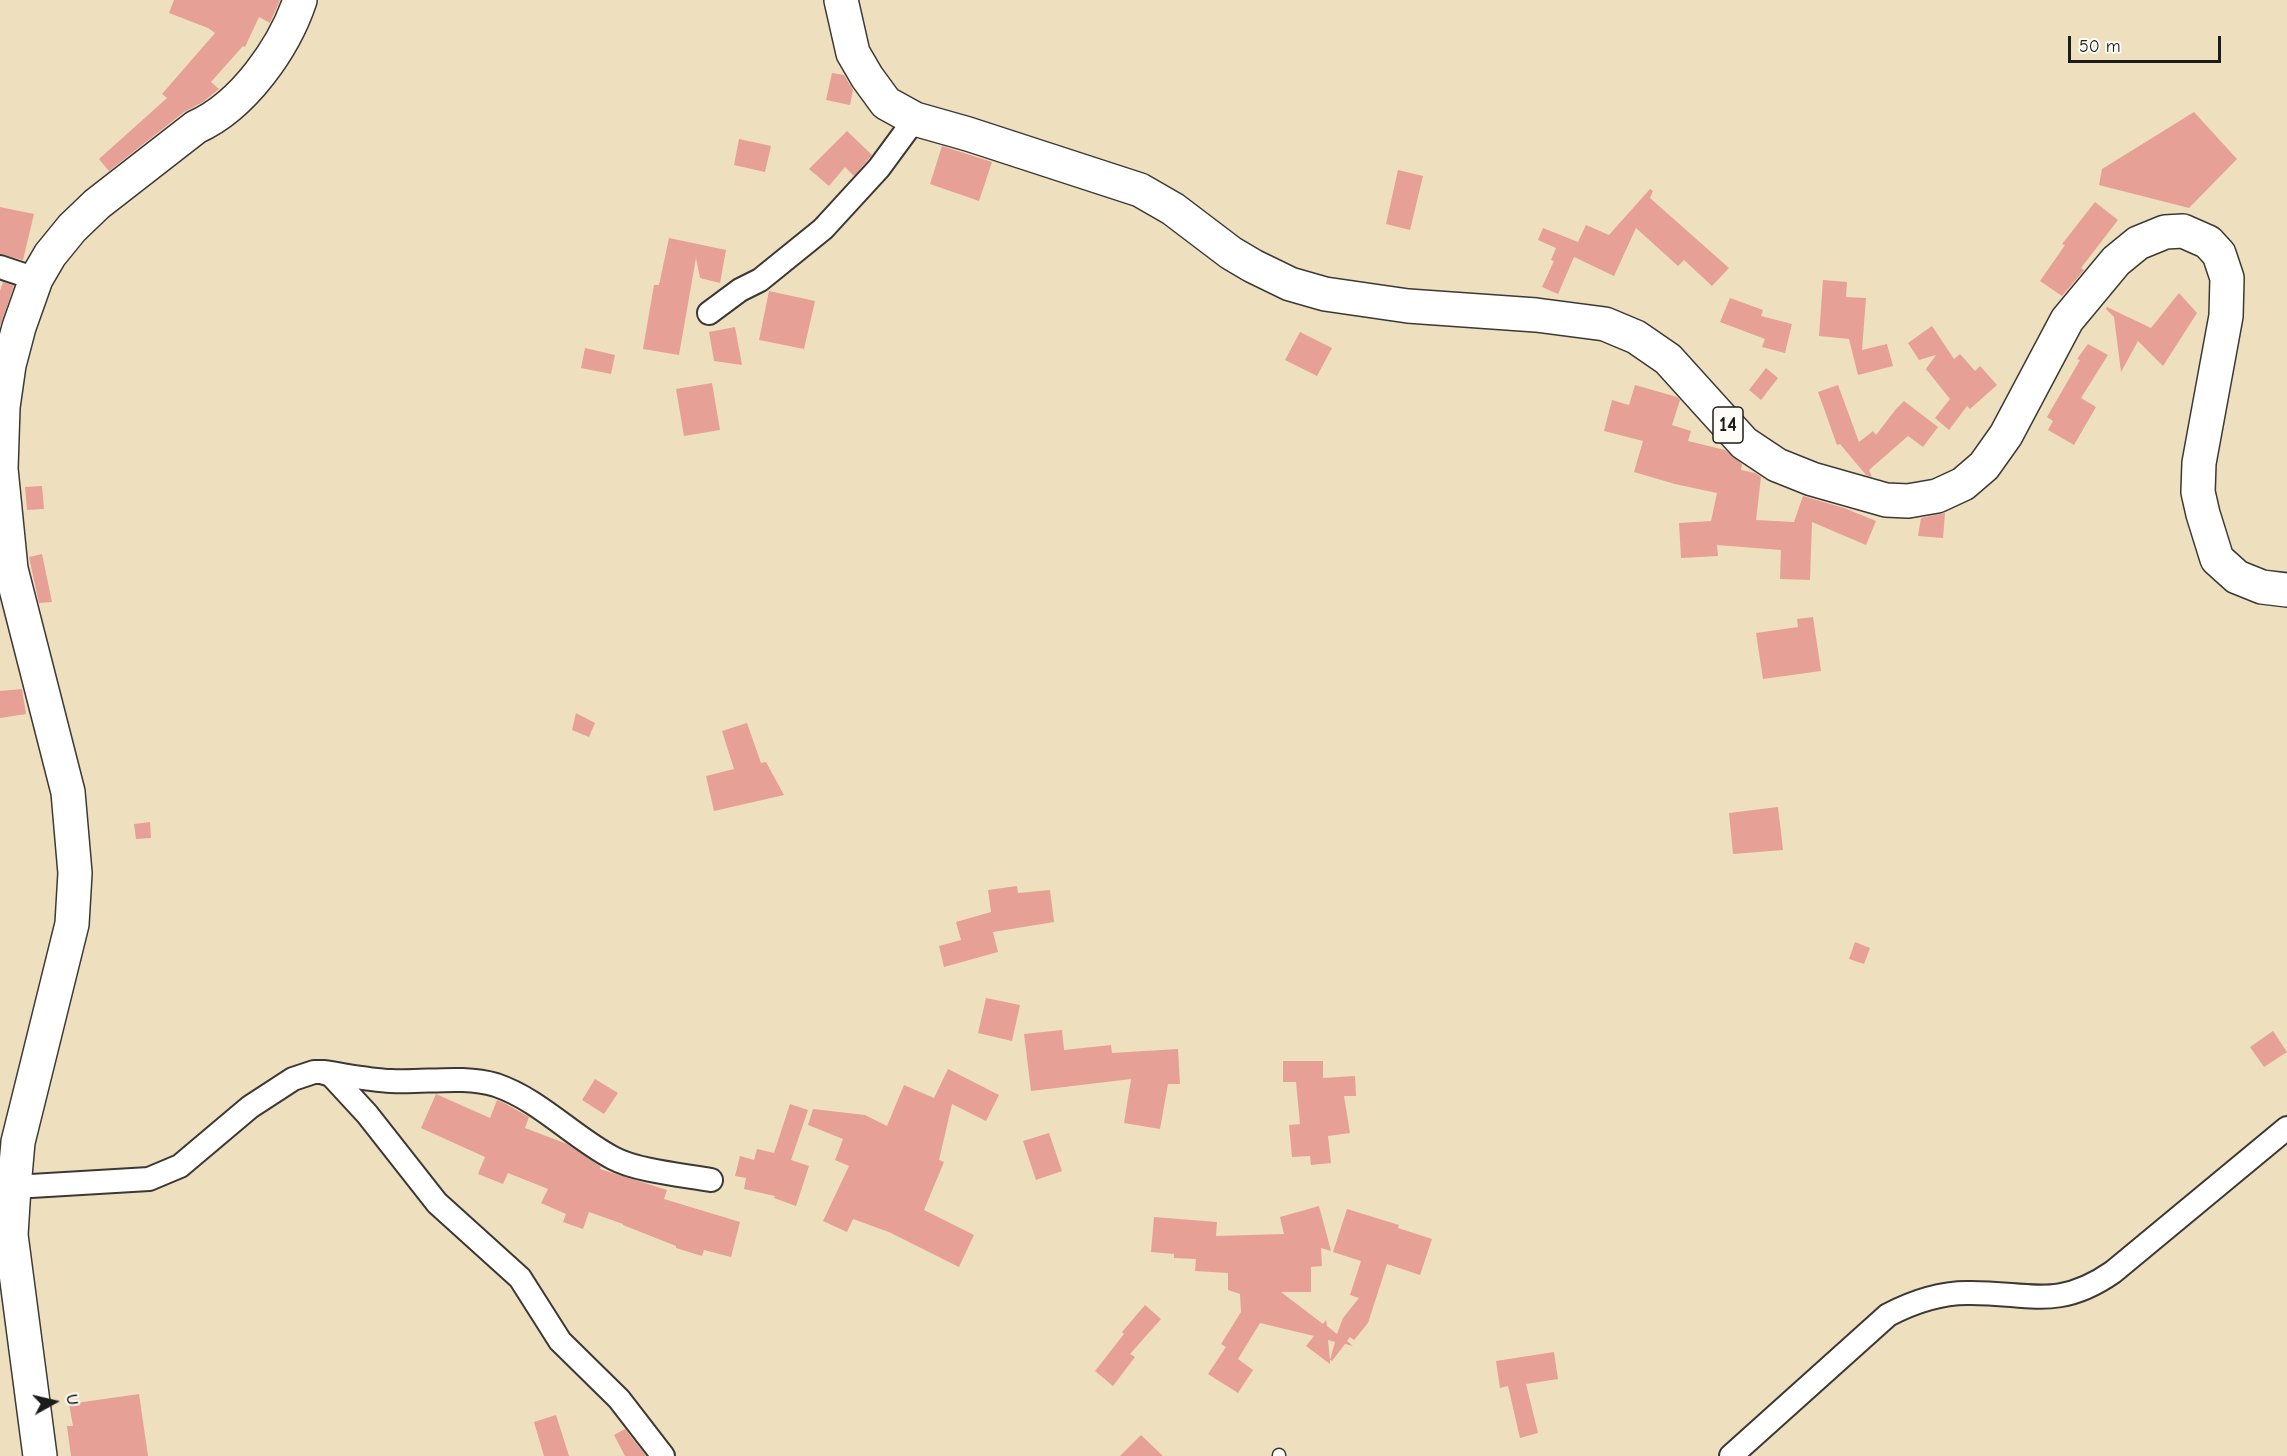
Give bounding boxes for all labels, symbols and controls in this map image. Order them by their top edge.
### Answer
scale bar [2071,24,2224,62]
text: 50 m [2079,36,2121,57]
road number: 14 [1713,407,1743,443]
north arrow [24,1372,84,1432]
text: U [62,1393,81,1406]

